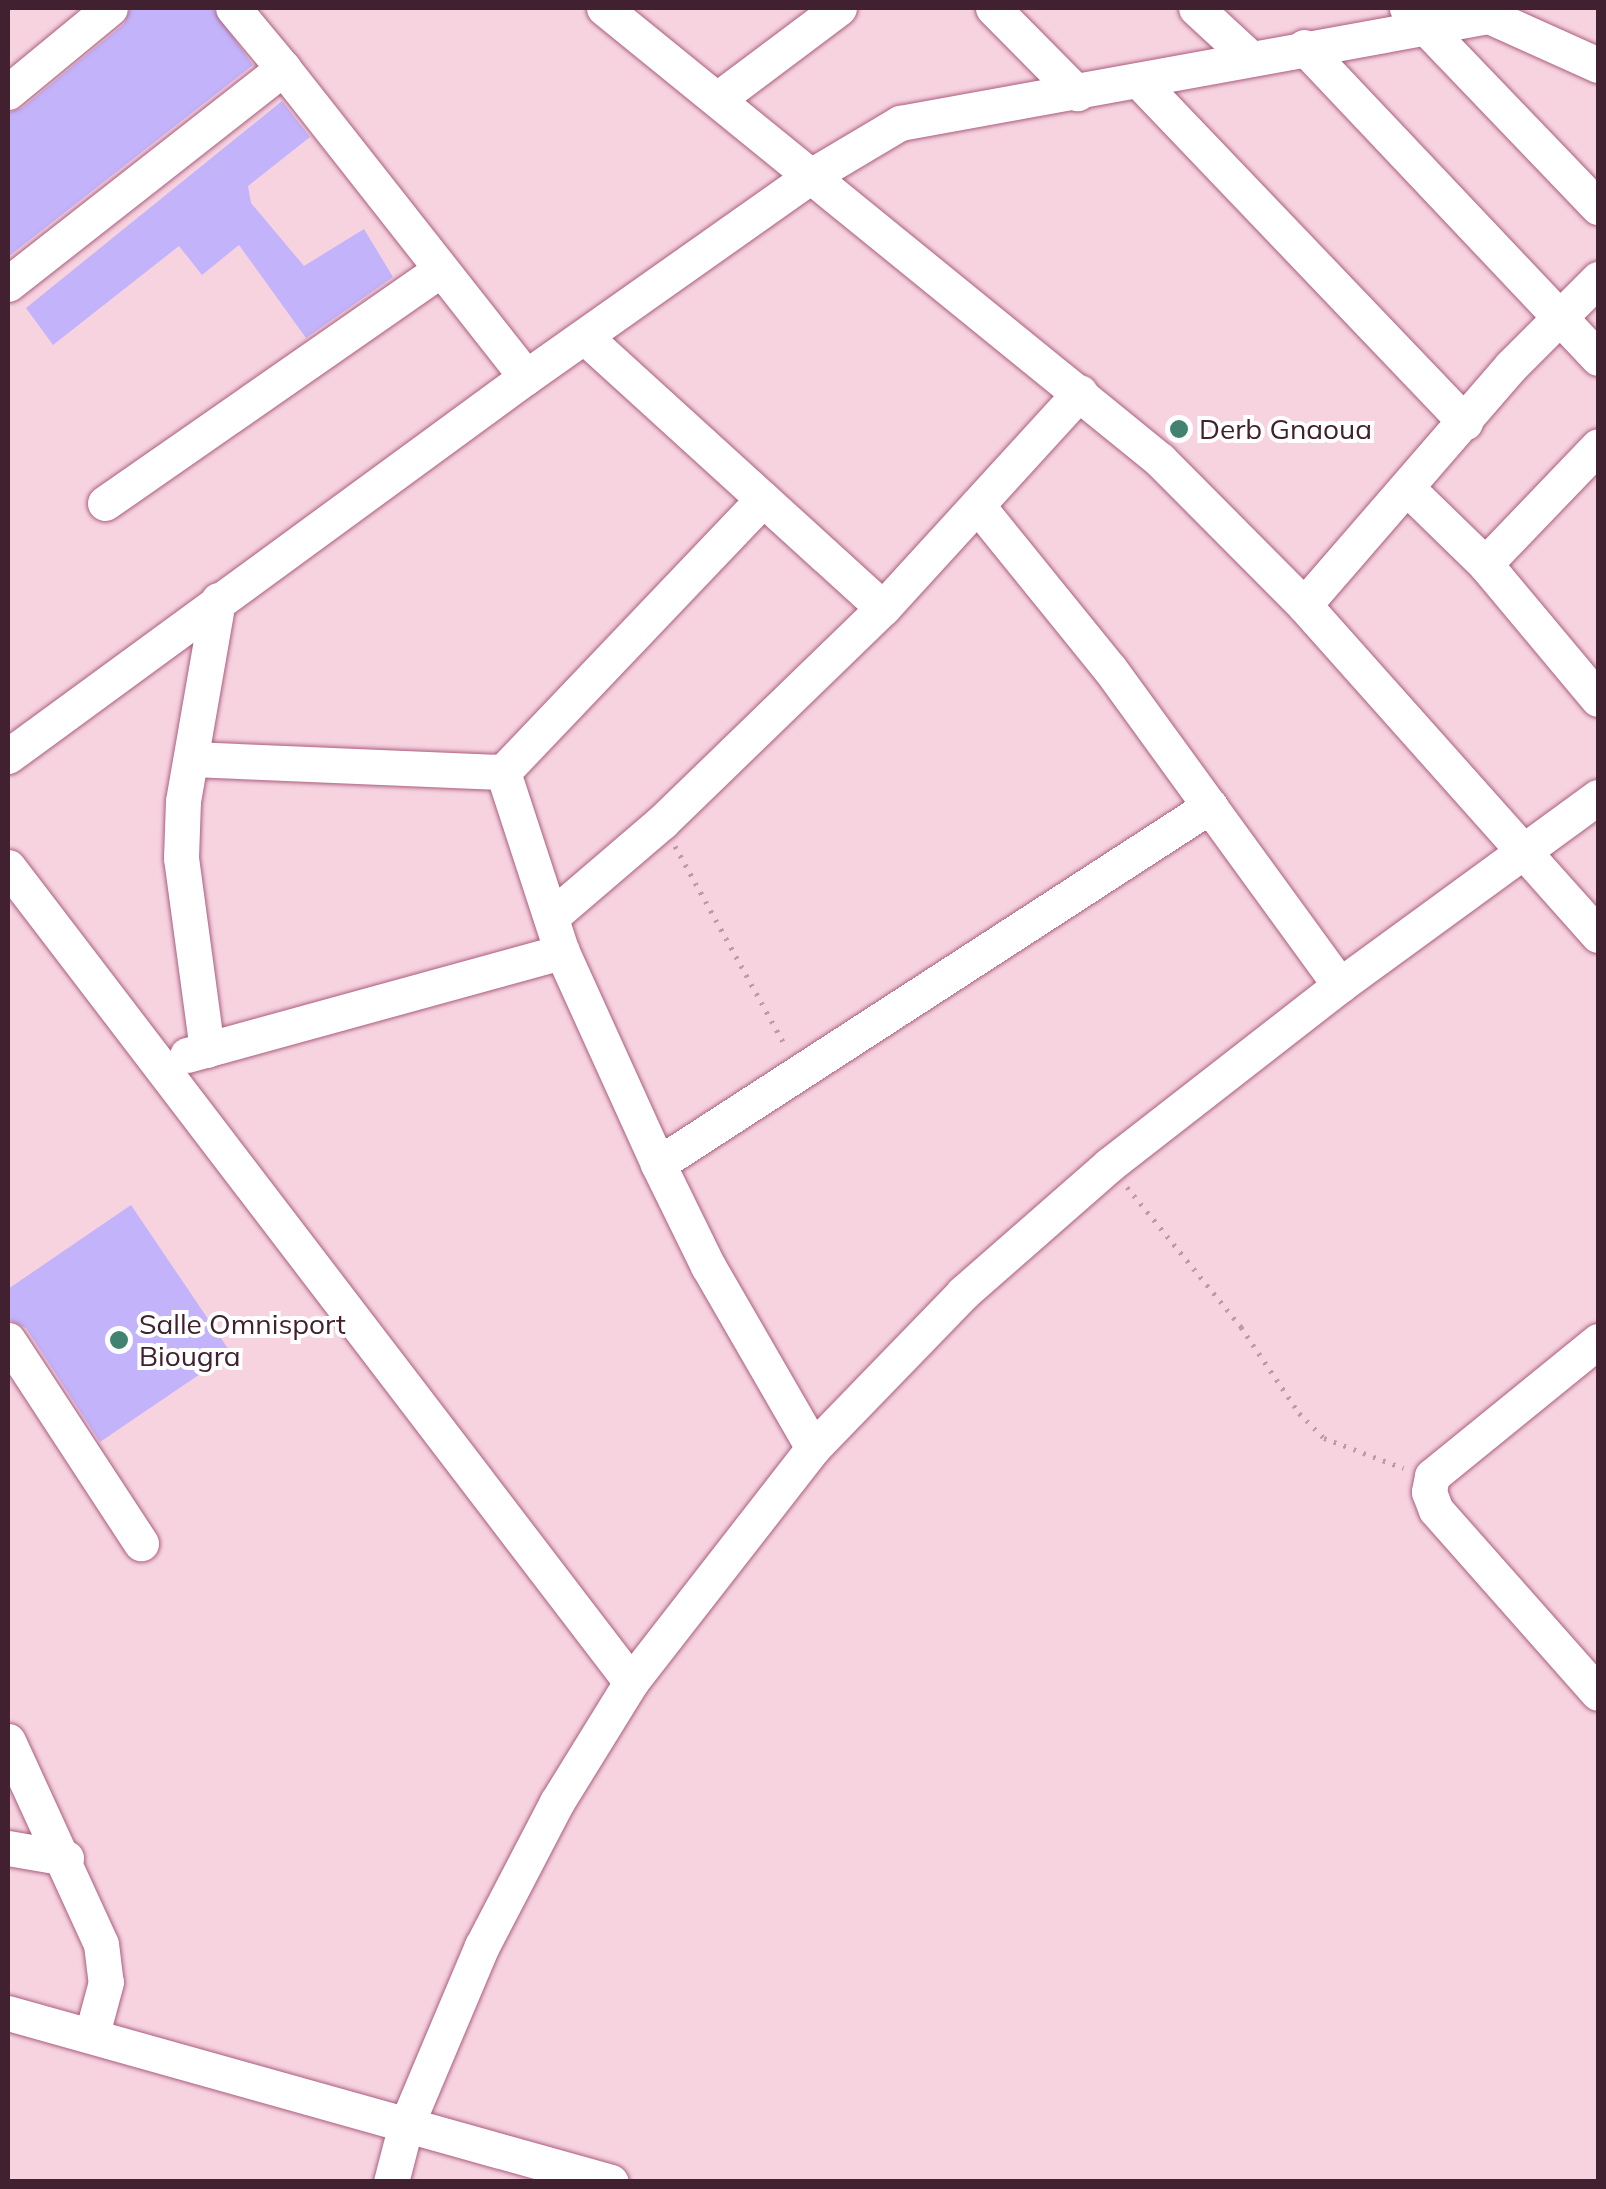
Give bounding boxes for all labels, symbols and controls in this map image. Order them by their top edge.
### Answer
place label: Derb Gnaoua [1199,412,1372,446]
marker: Derb Gnaoua [1168,418,1190,440]
place label: Salle Omnisport Biougra [139,1307,346,1373]
marker: Salle Omnisport Biougra [108,1329,130,1351]

